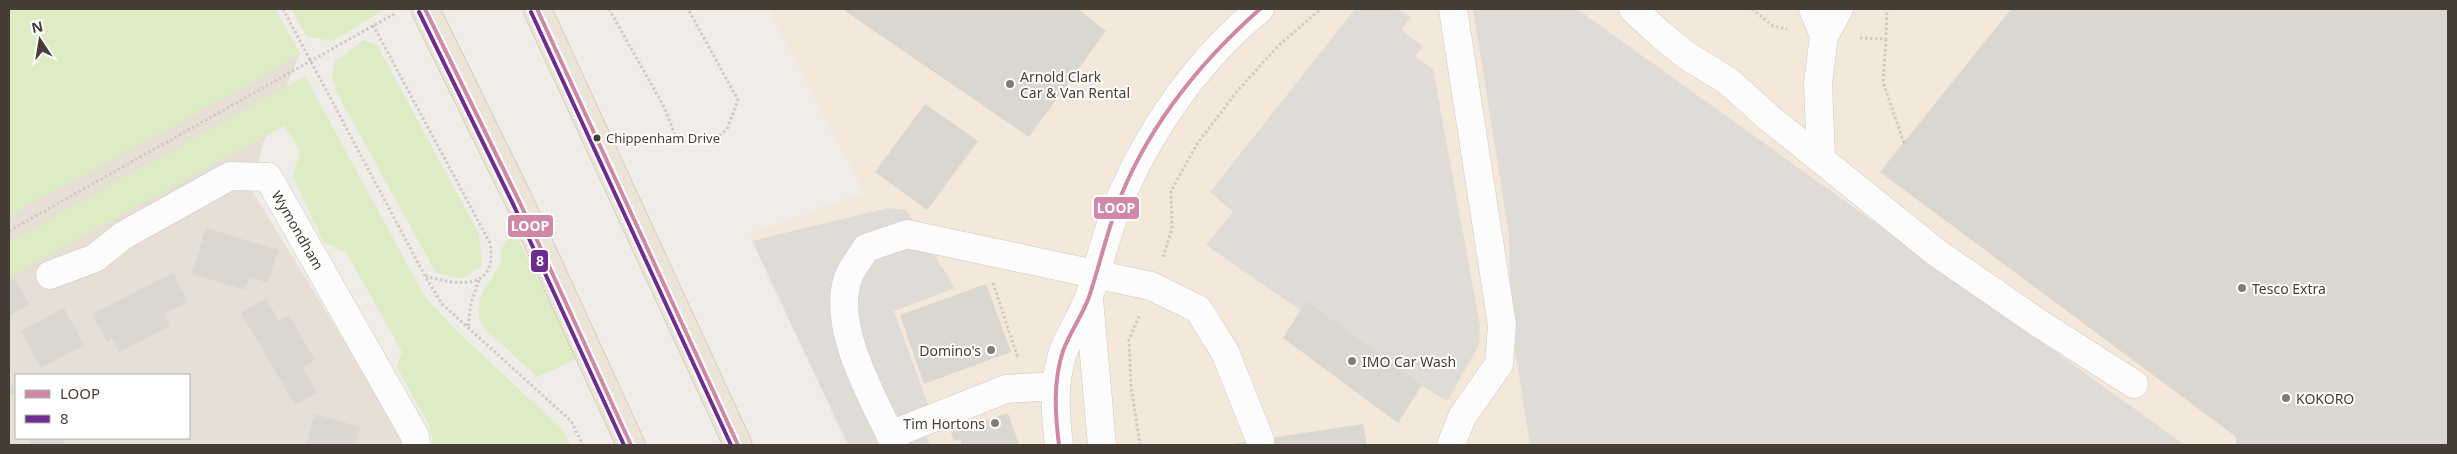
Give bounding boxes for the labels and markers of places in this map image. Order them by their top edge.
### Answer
place label: Arnold Clark Car & Van Rental [1020,67,1130,102]
marker: Arnold Clark Car & Van Rental [1004,78,1016,90]
place label: Chippenham Drive [606,129,720,147]
marker: Chippenham Drive [592,133,602,143]
place label: Tesco Extra [2252,279,2326,298]
marker: Tesco Extra [2236,282,2248,294]
place label: Domino's [919,341,981,360]
marker: Domino's [985,344,997,356]
place label: IMO Car Wash [1362,352,1456,371]
marker: IMO Car Wash [1346,355,1358,367]
place label: KOKORO [2296,389,2354,408]
marker: KOKORO [2280,392,2292,404]
place label: Tim Hortons [903,414,985,433]
marker: Tim Hortons [989,417,1001,429]

